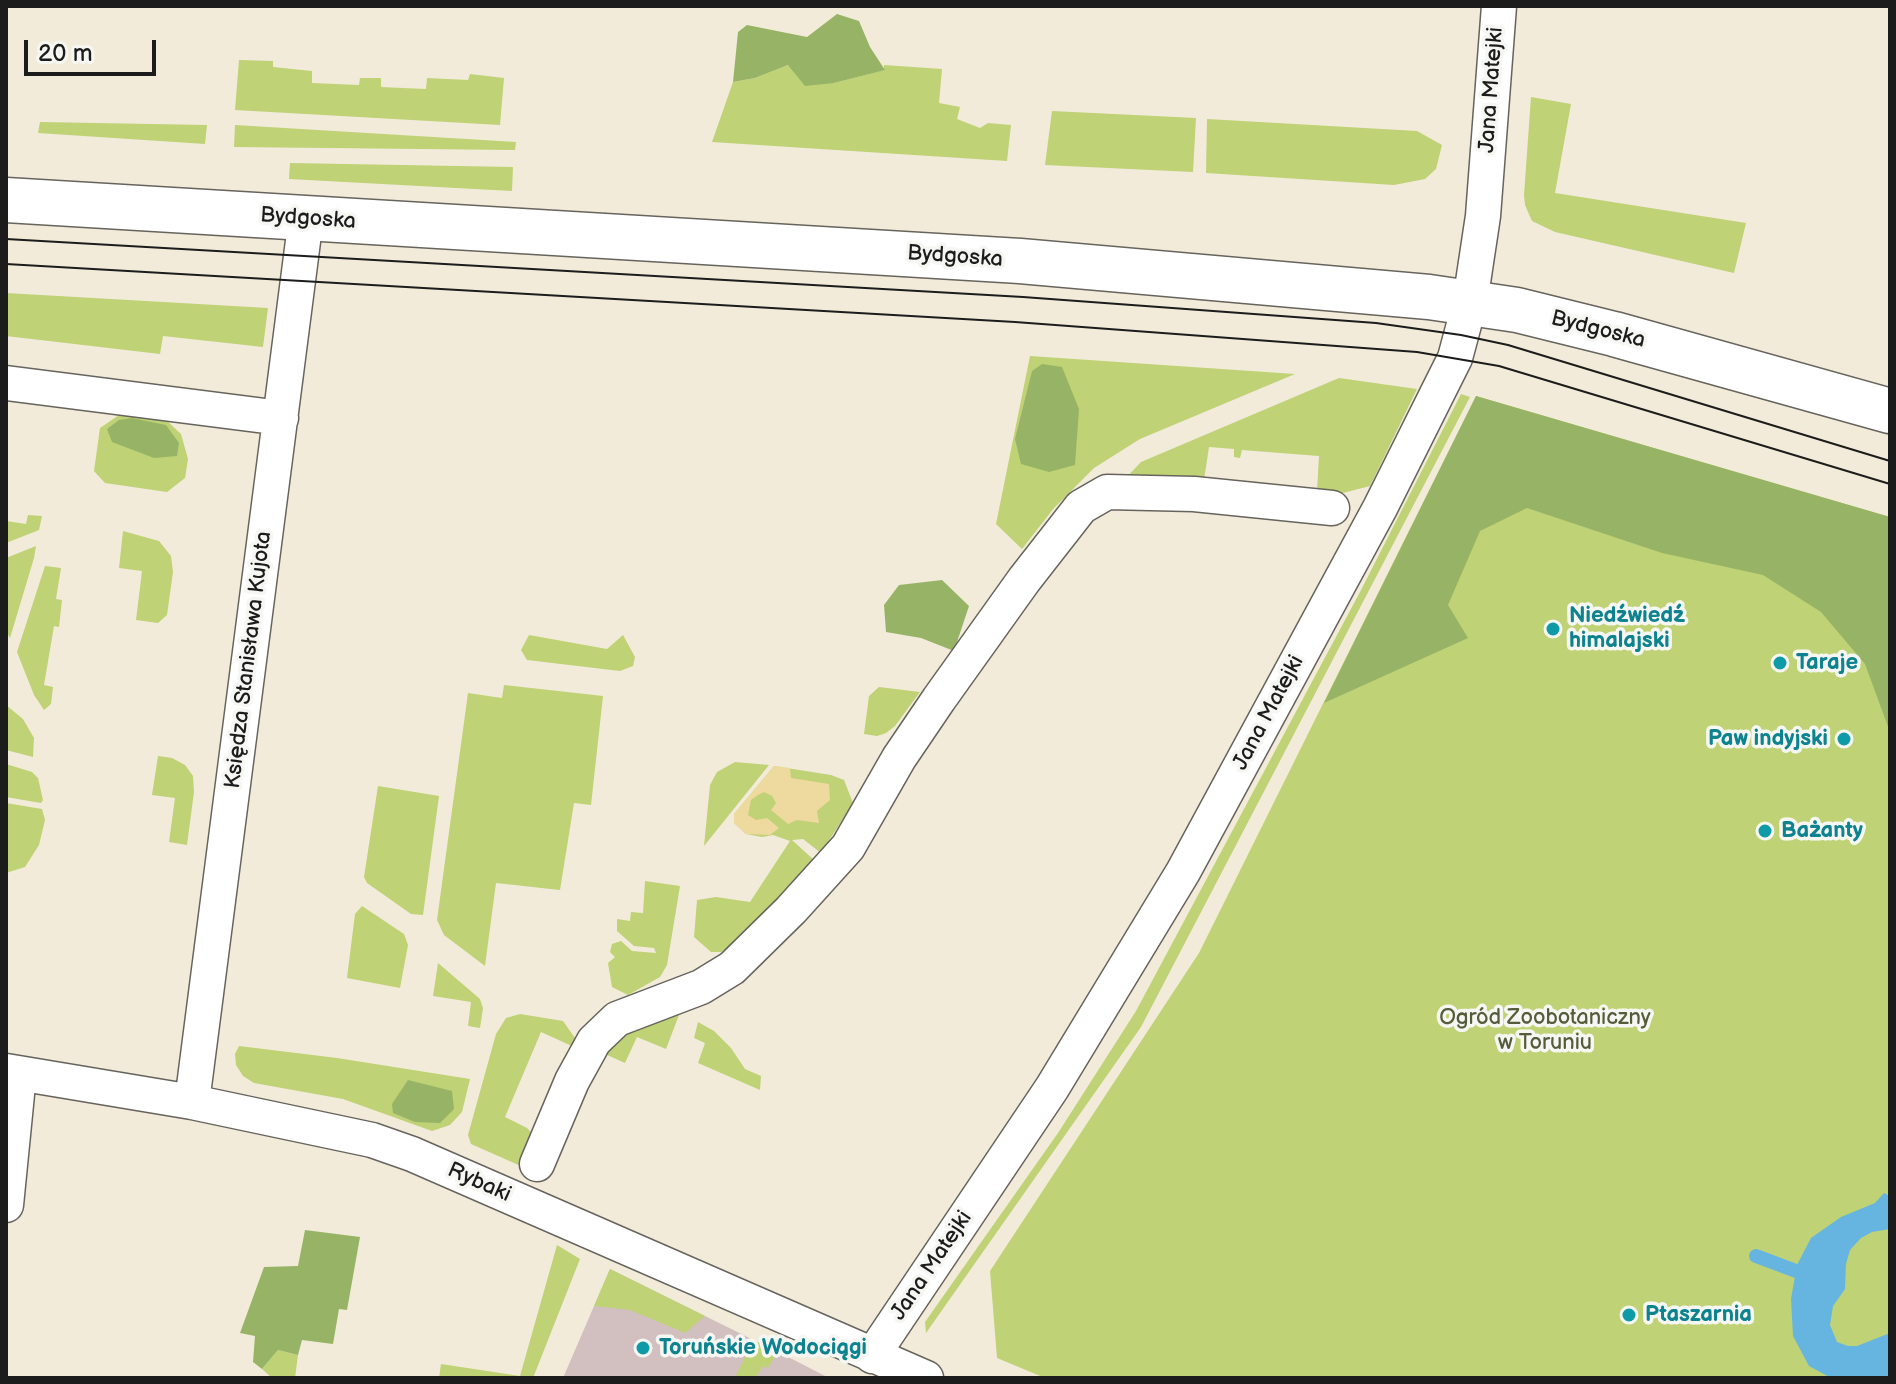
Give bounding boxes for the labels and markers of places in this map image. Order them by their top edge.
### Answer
place label: Niedźwiedź himalajski [1569,603,1685,654]
marker: Niedźwiedź himalajski [1544,620,1562,638]
place label: Taraje [1796,650,1858,676]
marker: Taraje [1771,654,1789,672]
place label: Paw indyjski [1708,726,1828,752]
marker: Paw indyjski [1835,730,1853,748]
place label: Bażanty [1781,818,1863,844]
marker: Bażanty [1756,822,1774,840]
place label: Ptaszarnia [1645,1302,1752,1328]
marker: Ptaszarnia [1620,1306,1638,1324]
place label: Toruńskie Wodociągi [659,1335,867,1361]
marker: Toruńskie Wodociągi [634,1339,652,1357]

